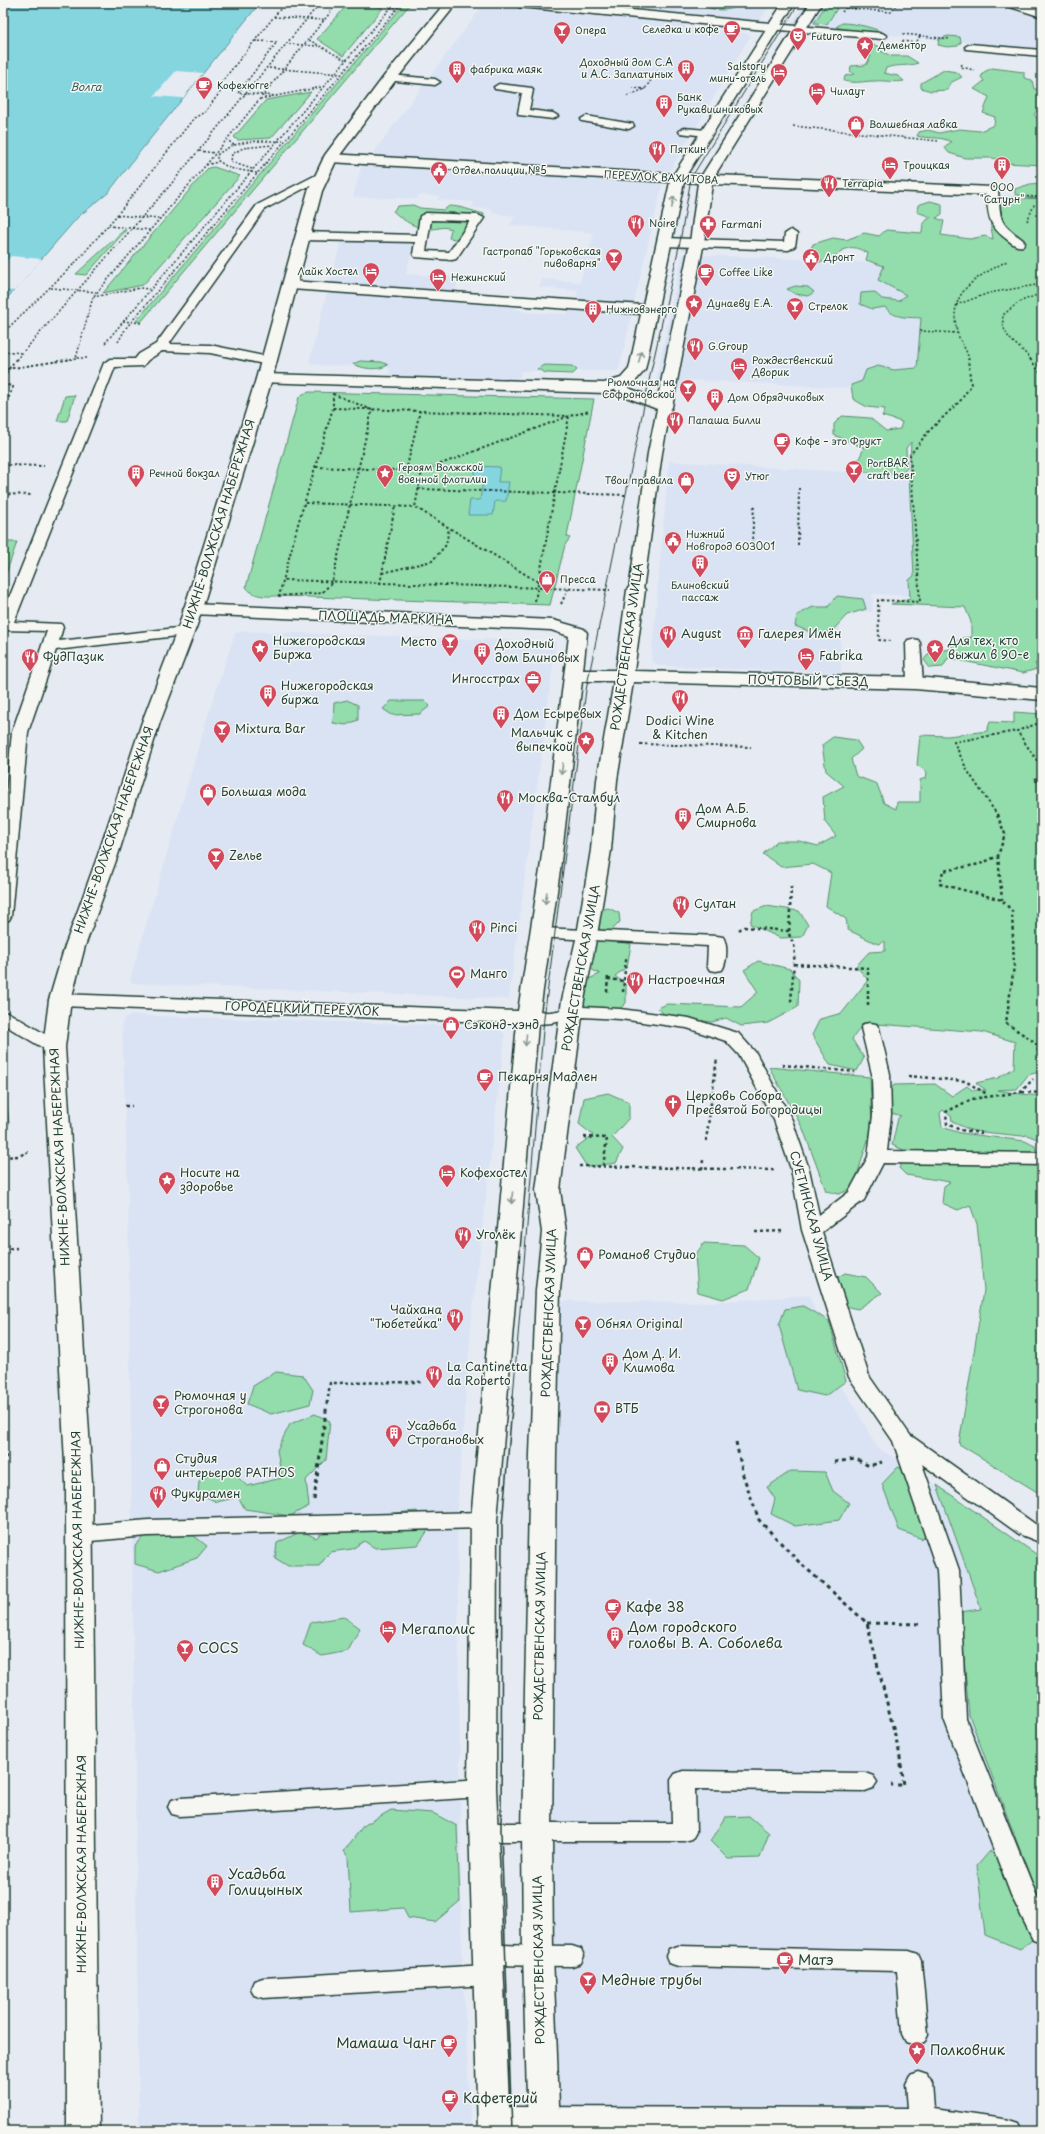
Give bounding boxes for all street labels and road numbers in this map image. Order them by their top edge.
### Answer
street label: ПЕРЕУЛОК ВАХИТОВА [604,166,719,187]
street label: НИЖНЕ-ВОЛЖСКАЯ НАБЕРЕЖНАЯ [178,417,259,631]
street label: РОЖДЕСТВЕНСКАЯ УЛИЦА [605,562,647,732]
street label: ПЛОЩАДЬ МАРКИНА [318,606,454,628]
street label: ПОЧТОВЫЙ СЪЕЗД [748,670,868,690]
street label: НИЖНЕ-ВОЛЖСКАЯ НАБЕРЕЖНАЯ [69,724,157,936]
street label: РОЖДЕСТВЕНСКАЯ УЛИЦА [556,883,604,1053]
street label: ГОРОДЕЦКИЙ ПЕРЕУЛОК [224,996,380,1020]
street label: НИЖНЕ-ВОЛЖСКАЯ НАБЕРЕЖНАЯ [44,1048,74,1267]
street label: СУЕТИНСКАЯ УЛИЦА [786,1149,838,1283]
street label: РОЖДЕСТВЕНСКАЯ УЛИЦА [536,1228,560,1398]
street label: НИЖНЕ-ВОЛЖСКАЯ НАБЕРЕЖНАЯ [66,1431,88,1649]
street label: РОЖДЕСТВЕНСКАЯ УЛИЦА [529,1551,549,1721]
street label: НИЖНЕ-ВОЛЖСКАЯ НАБЕРЕЖНАЯ [72,1755,90,1973]
street label: РОЖДЕСТВЕНСКАЯ УЛИЦА [528,1875,548,2045]

